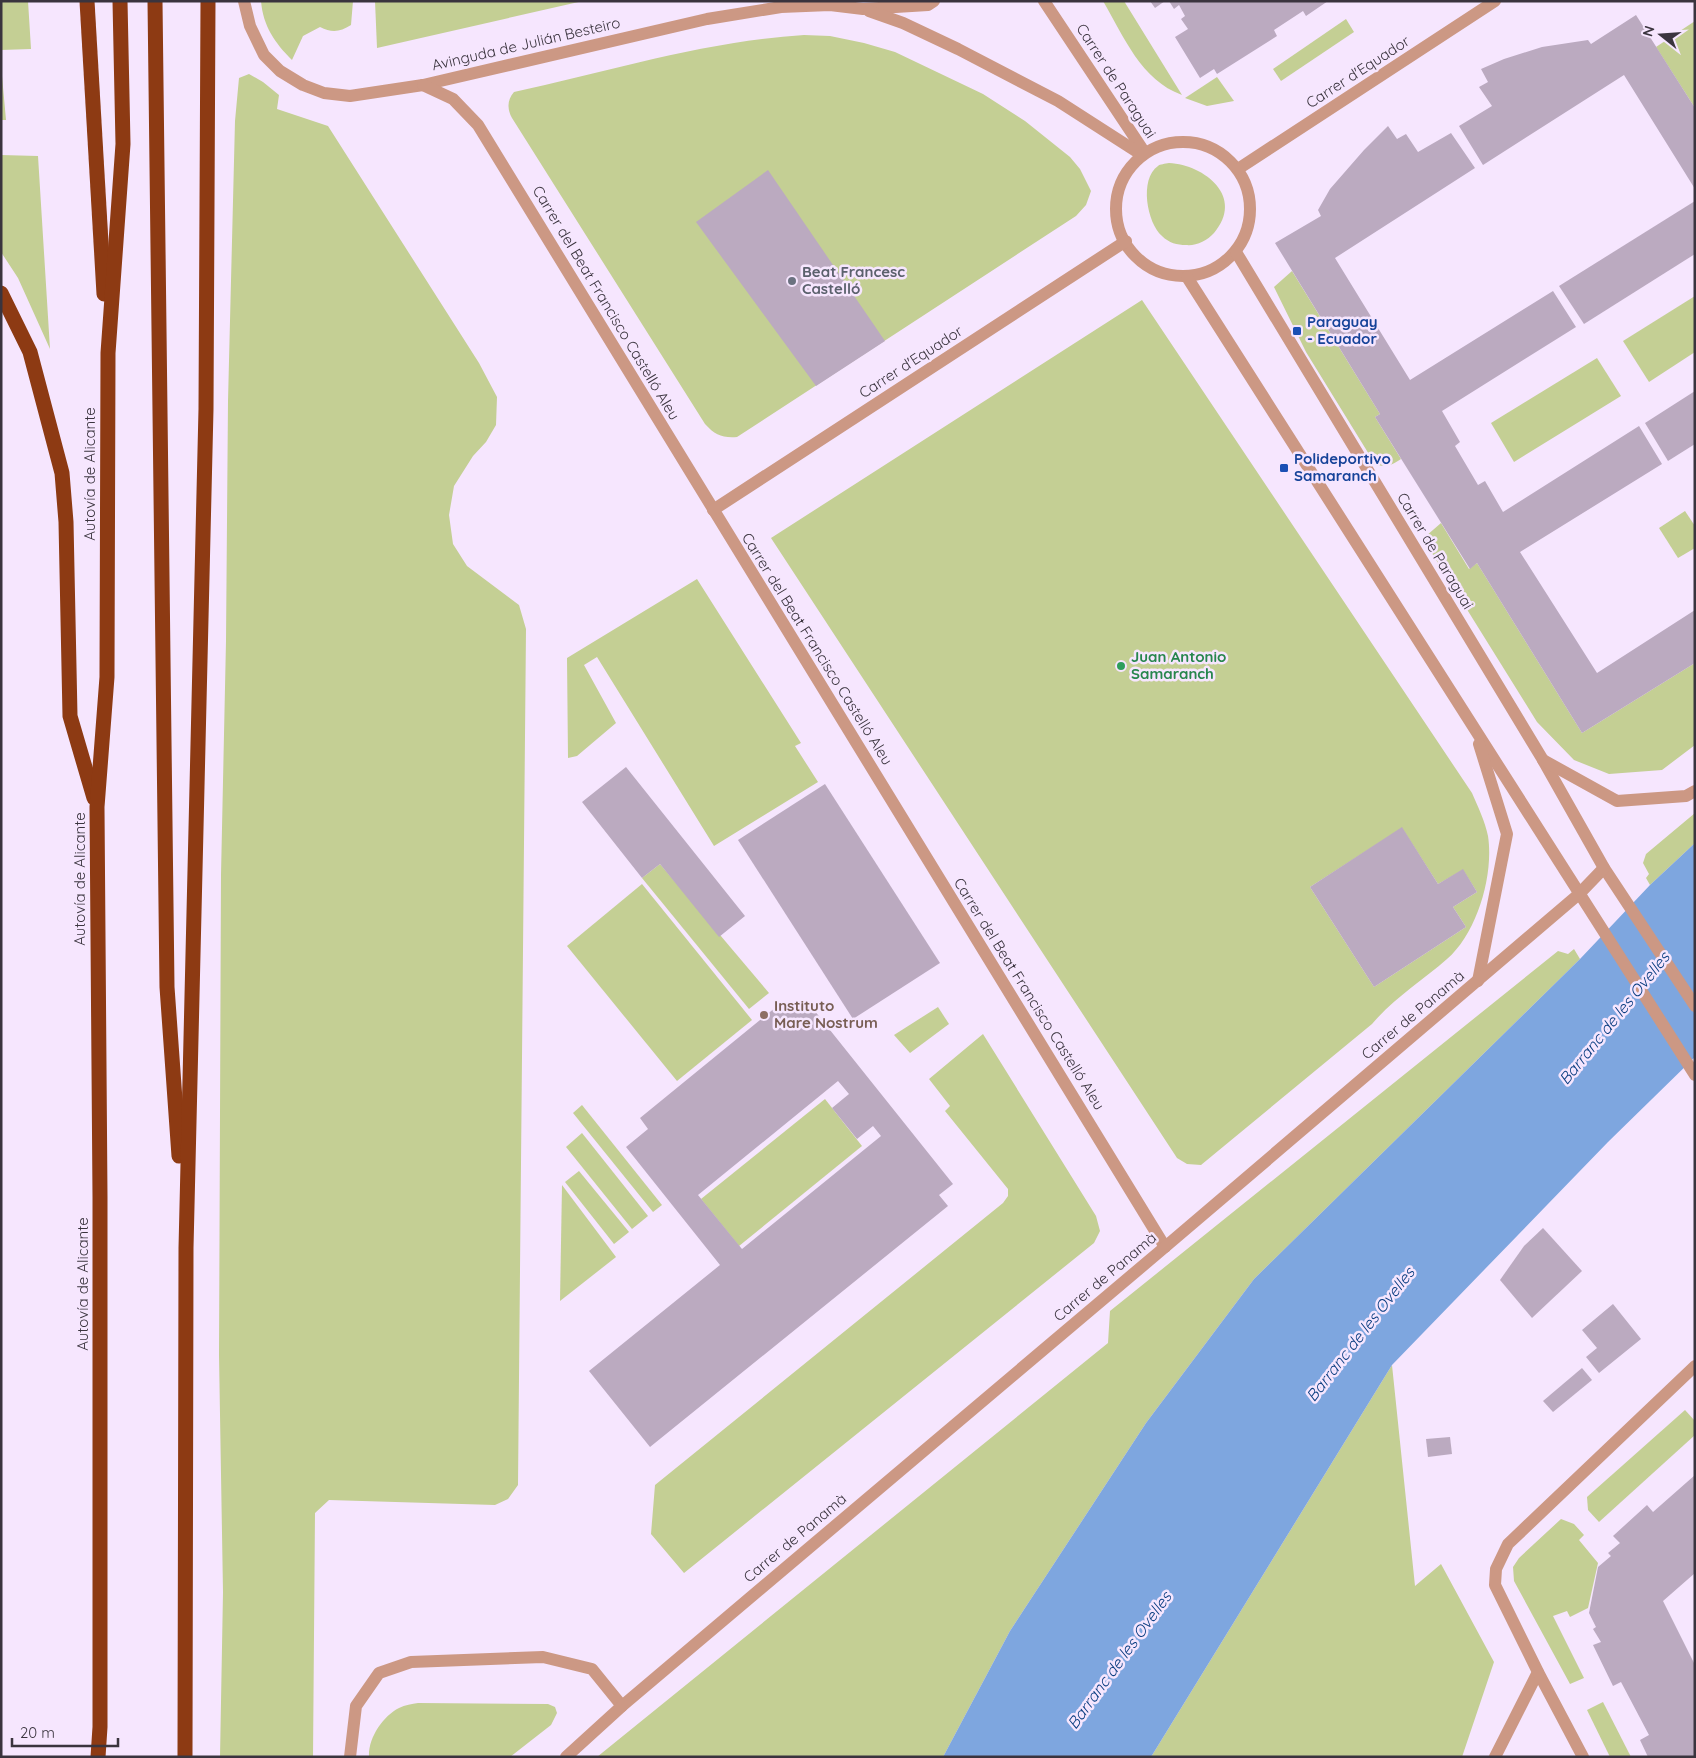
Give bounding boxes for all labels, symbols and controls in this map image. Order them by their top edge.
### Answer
north arrow [1636,10,1686,60]
street label: Avinguda de Julián Besteiro [430,13,622,74]
street label: Carrer de Paraguai [1072,20,1161,142]
text: N [1638,24,1659,39]
street label: Carrer d'Equador [1302,31,1413,112]
street label: Carrer del Beat Francisco Castelló Aleu [529,182,684,423]
place label: Beat Francesc Castelló [802,262,905,298]
marker: Beat Francesc Castelló [786,275,798,287]
place label: Paraguay - Ecuador [1307,312,1378,348]
street label: Carrer d'Equador [855,321,966,402]
marker: Paraguay - Ecuador [1291,325,1303,337]
street label: Autovía de Alicante [80,407,99,541]
place label: Polideportivo Samaranch [1294,449,1391,485]
marker: Polideportivo Samaranch [1278,462,1290,474]
street label: Carrer de Paraguai [1393,489,1478,613]
street label: Carrer del Beat Francisco Castelló Aleu [738,529,897,768]
place label: Juan Antonio Samaranch [1131,647,1226,683]
marker: Juan Antonio Samaranch [1115,660,1127,672]
street label: Autovía de Alicante [70,812,89,946]
street label: Carrer del Beat Francisco Castelló Aleu [950,874,1109,1113]
water label: Barranc de les Ovelles [1554,947,1675,1088]
street label: Carrer de Panamà [1357,966,1468,1063]
place label: Instituto Mare Nostrum [774,996,878,1032]
marker: Instituto Mare Nostrum [758,1009,770,1021]
street label: Autovía de Alicante [73,1217,92,1351]
street label: Carrer de Panamà [1049,1228,1160,1325]
water label: Barranc de les Ovelles [1301,1262,1420,1405]
street label: Carrer de Panamà [739,1489,850,1586]
water label: Barranc de les Ovelles [1062,1586,1176,1733]
scale bar [12,1716,119,1748]
text: 20 m [20,1723,55,1742]

